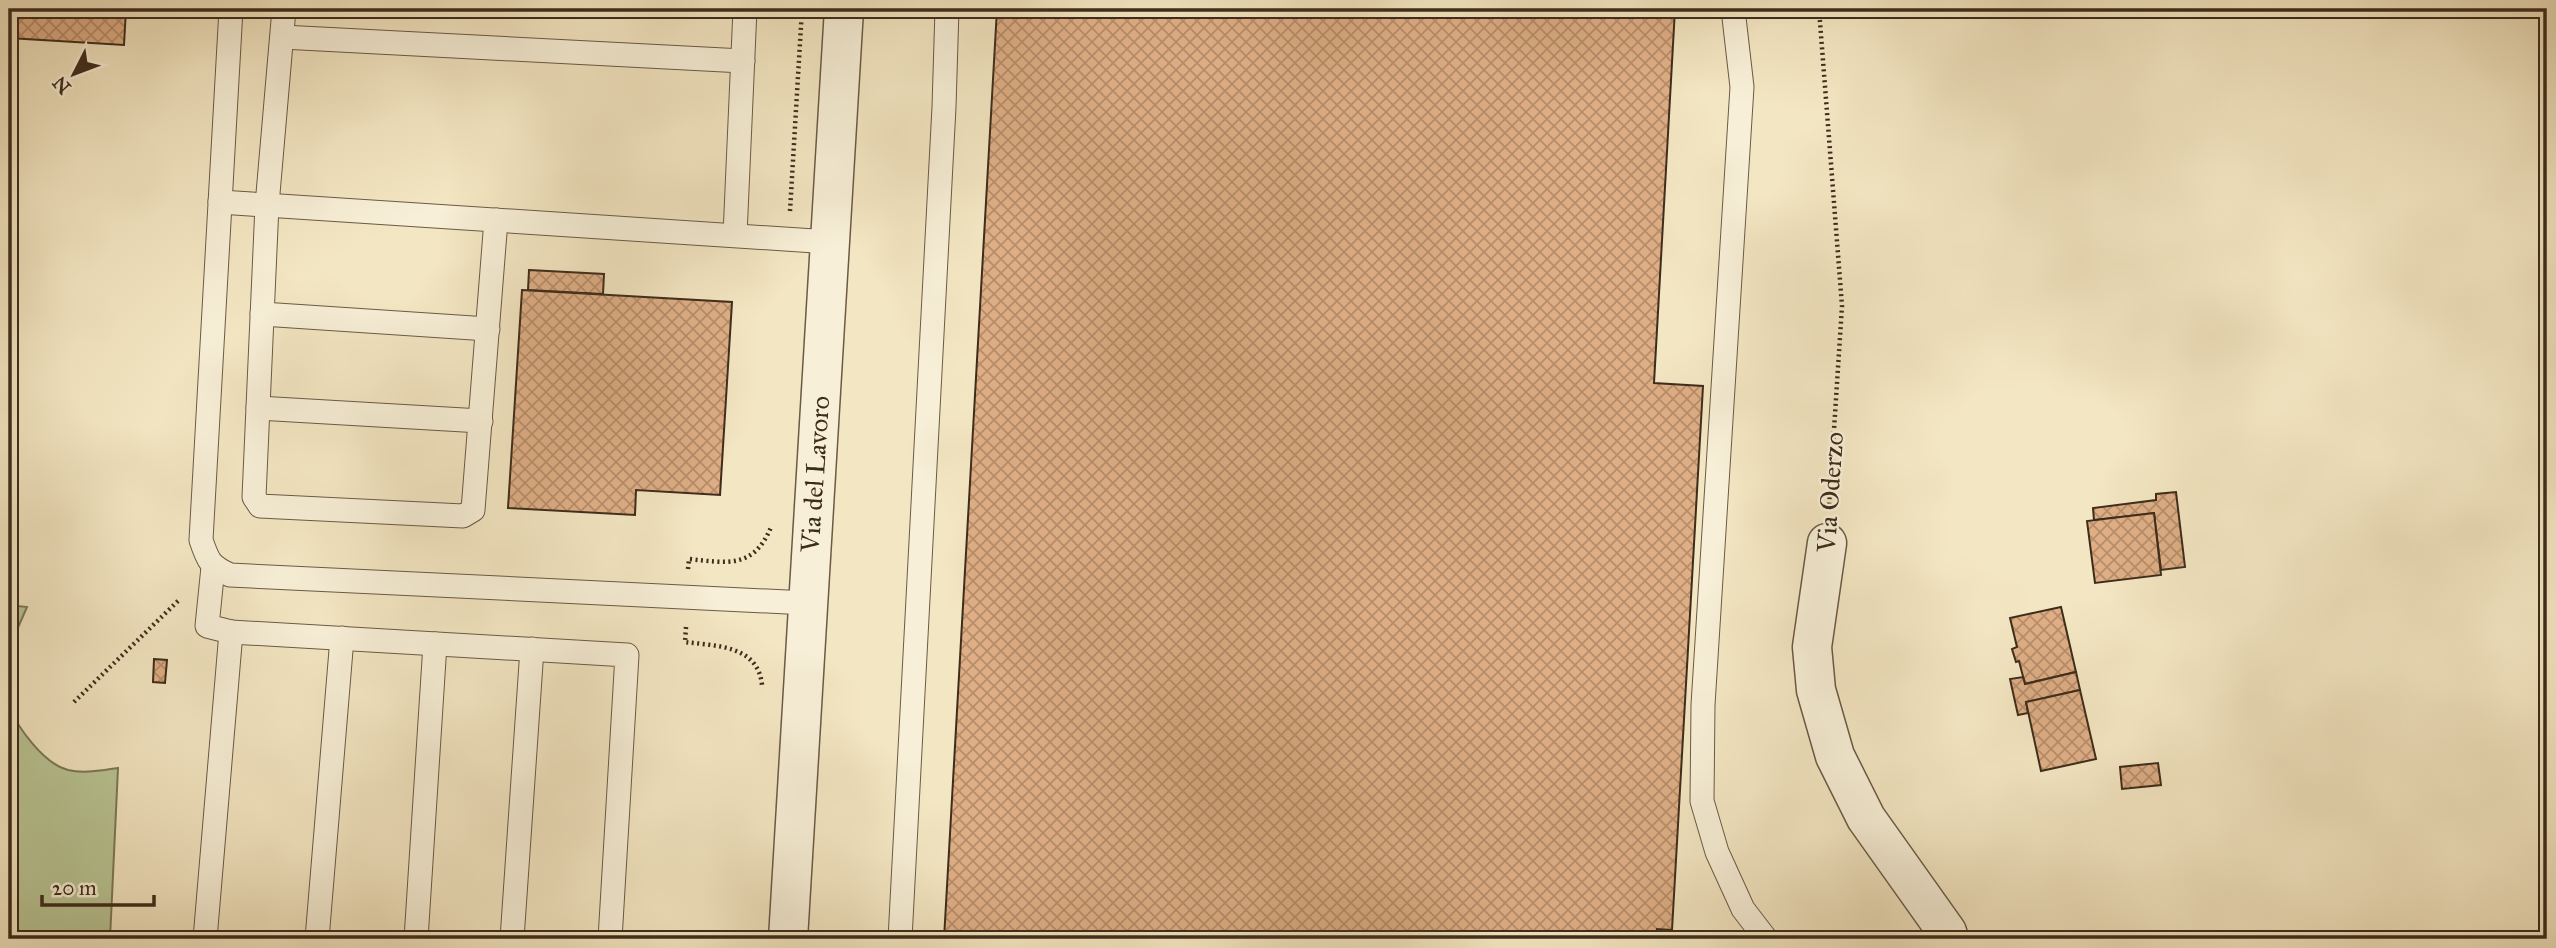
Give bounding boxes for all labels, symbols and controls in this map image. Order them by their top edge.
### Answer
north arrow [38,38,108,108]
text: N [48,71,76,99]
street label: Via del Lavoro [794,395,836,554]
street label: Via Oderzo [1810,431,1850,554]
scale bar [42,864,154,908]
text: 20 m [52,875,97,901]

